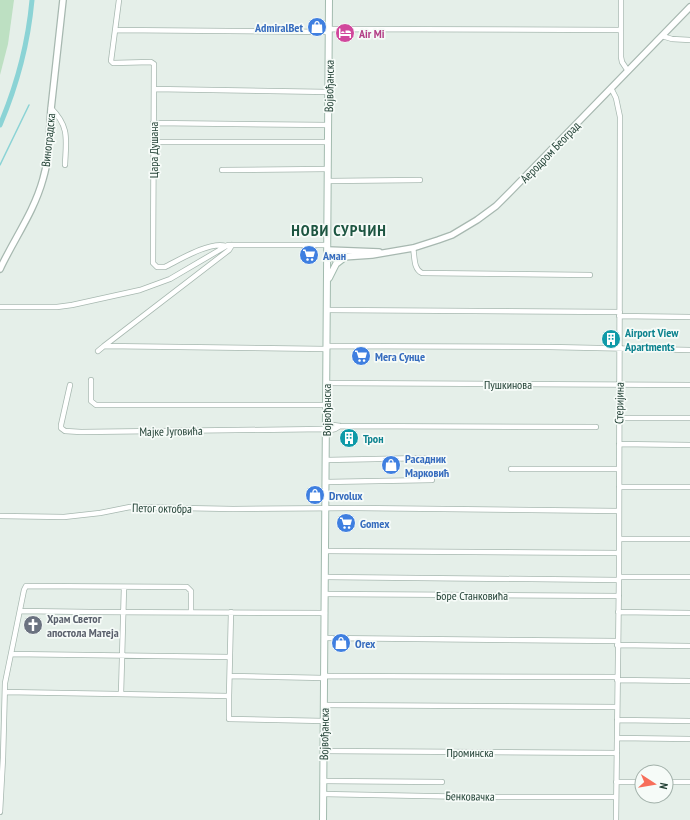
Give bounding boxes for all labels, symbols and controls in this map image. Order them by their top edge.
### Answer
shop icon: AdmiralBet [306,16,328,38]
place label: AdmiralBet [254,20,304,35]
hotel icon: Air Mi [334,22,356,44]
place label: Air Mi [358,26,385,41]
street label: Војвођанска [321,59,337,112]
street label: Виноградска [38,112,58,168]
street label: Аеродром Београд [517,118,584,186]
street label: Цара Душана [146,122,161,178]
district label: НОВИ СУРЧИН [291,220,387,240]
supermarket icon: Аман [298,244,320,266]
place label: Аман [322,248,346,263]
place label: Airport View Apartments [624,325,679,354]
building icon: Airport View Apartments [600,328,622,350]
supermarket icon: Мега Сунце [350,345,372,367]
place label: Мега Сунце [375,349,425,364]
street label: Пушкинова [484,377,532,392]
street label: Стеријина [611,382,627,424]
street label: Војвођанска [319,384,334,436]
street label: Мајке Југовића [139,423,203,439]
building icon: Трон [338,427,360,449]
place label: Трон [363,431,384,446]
place label: Расадник Марковић [405,451,450,480]
shop icon: Расадник Марковић [380,454,402,476]
shop icon: Drvolux [304,484,326,506]
place label: Drvolux [329,488,363,503]
street label: Петог октобра [132,500,192,516]
supermarket icon: Gomex [335,512,357,534]
place label: Gomex [360,516,390,531]
street label: Боре Станковића [436,588,508,603]
place label: Храм Светог апостола Матеја [47,611,119,640]
church icon: Храм Светог апостола Матеја [22,614,44,636]
shop icon: Orex [330,632,352,654]
place label: Orex [355,636,376,651]
street label: Војвођанска [316,707,332,760]
street label: Проминска [446,745,494,760]
north arrow [634,764,674,804]
text: N [656,782,671,790]
street label: Бенковачка [445,788,495,804]

